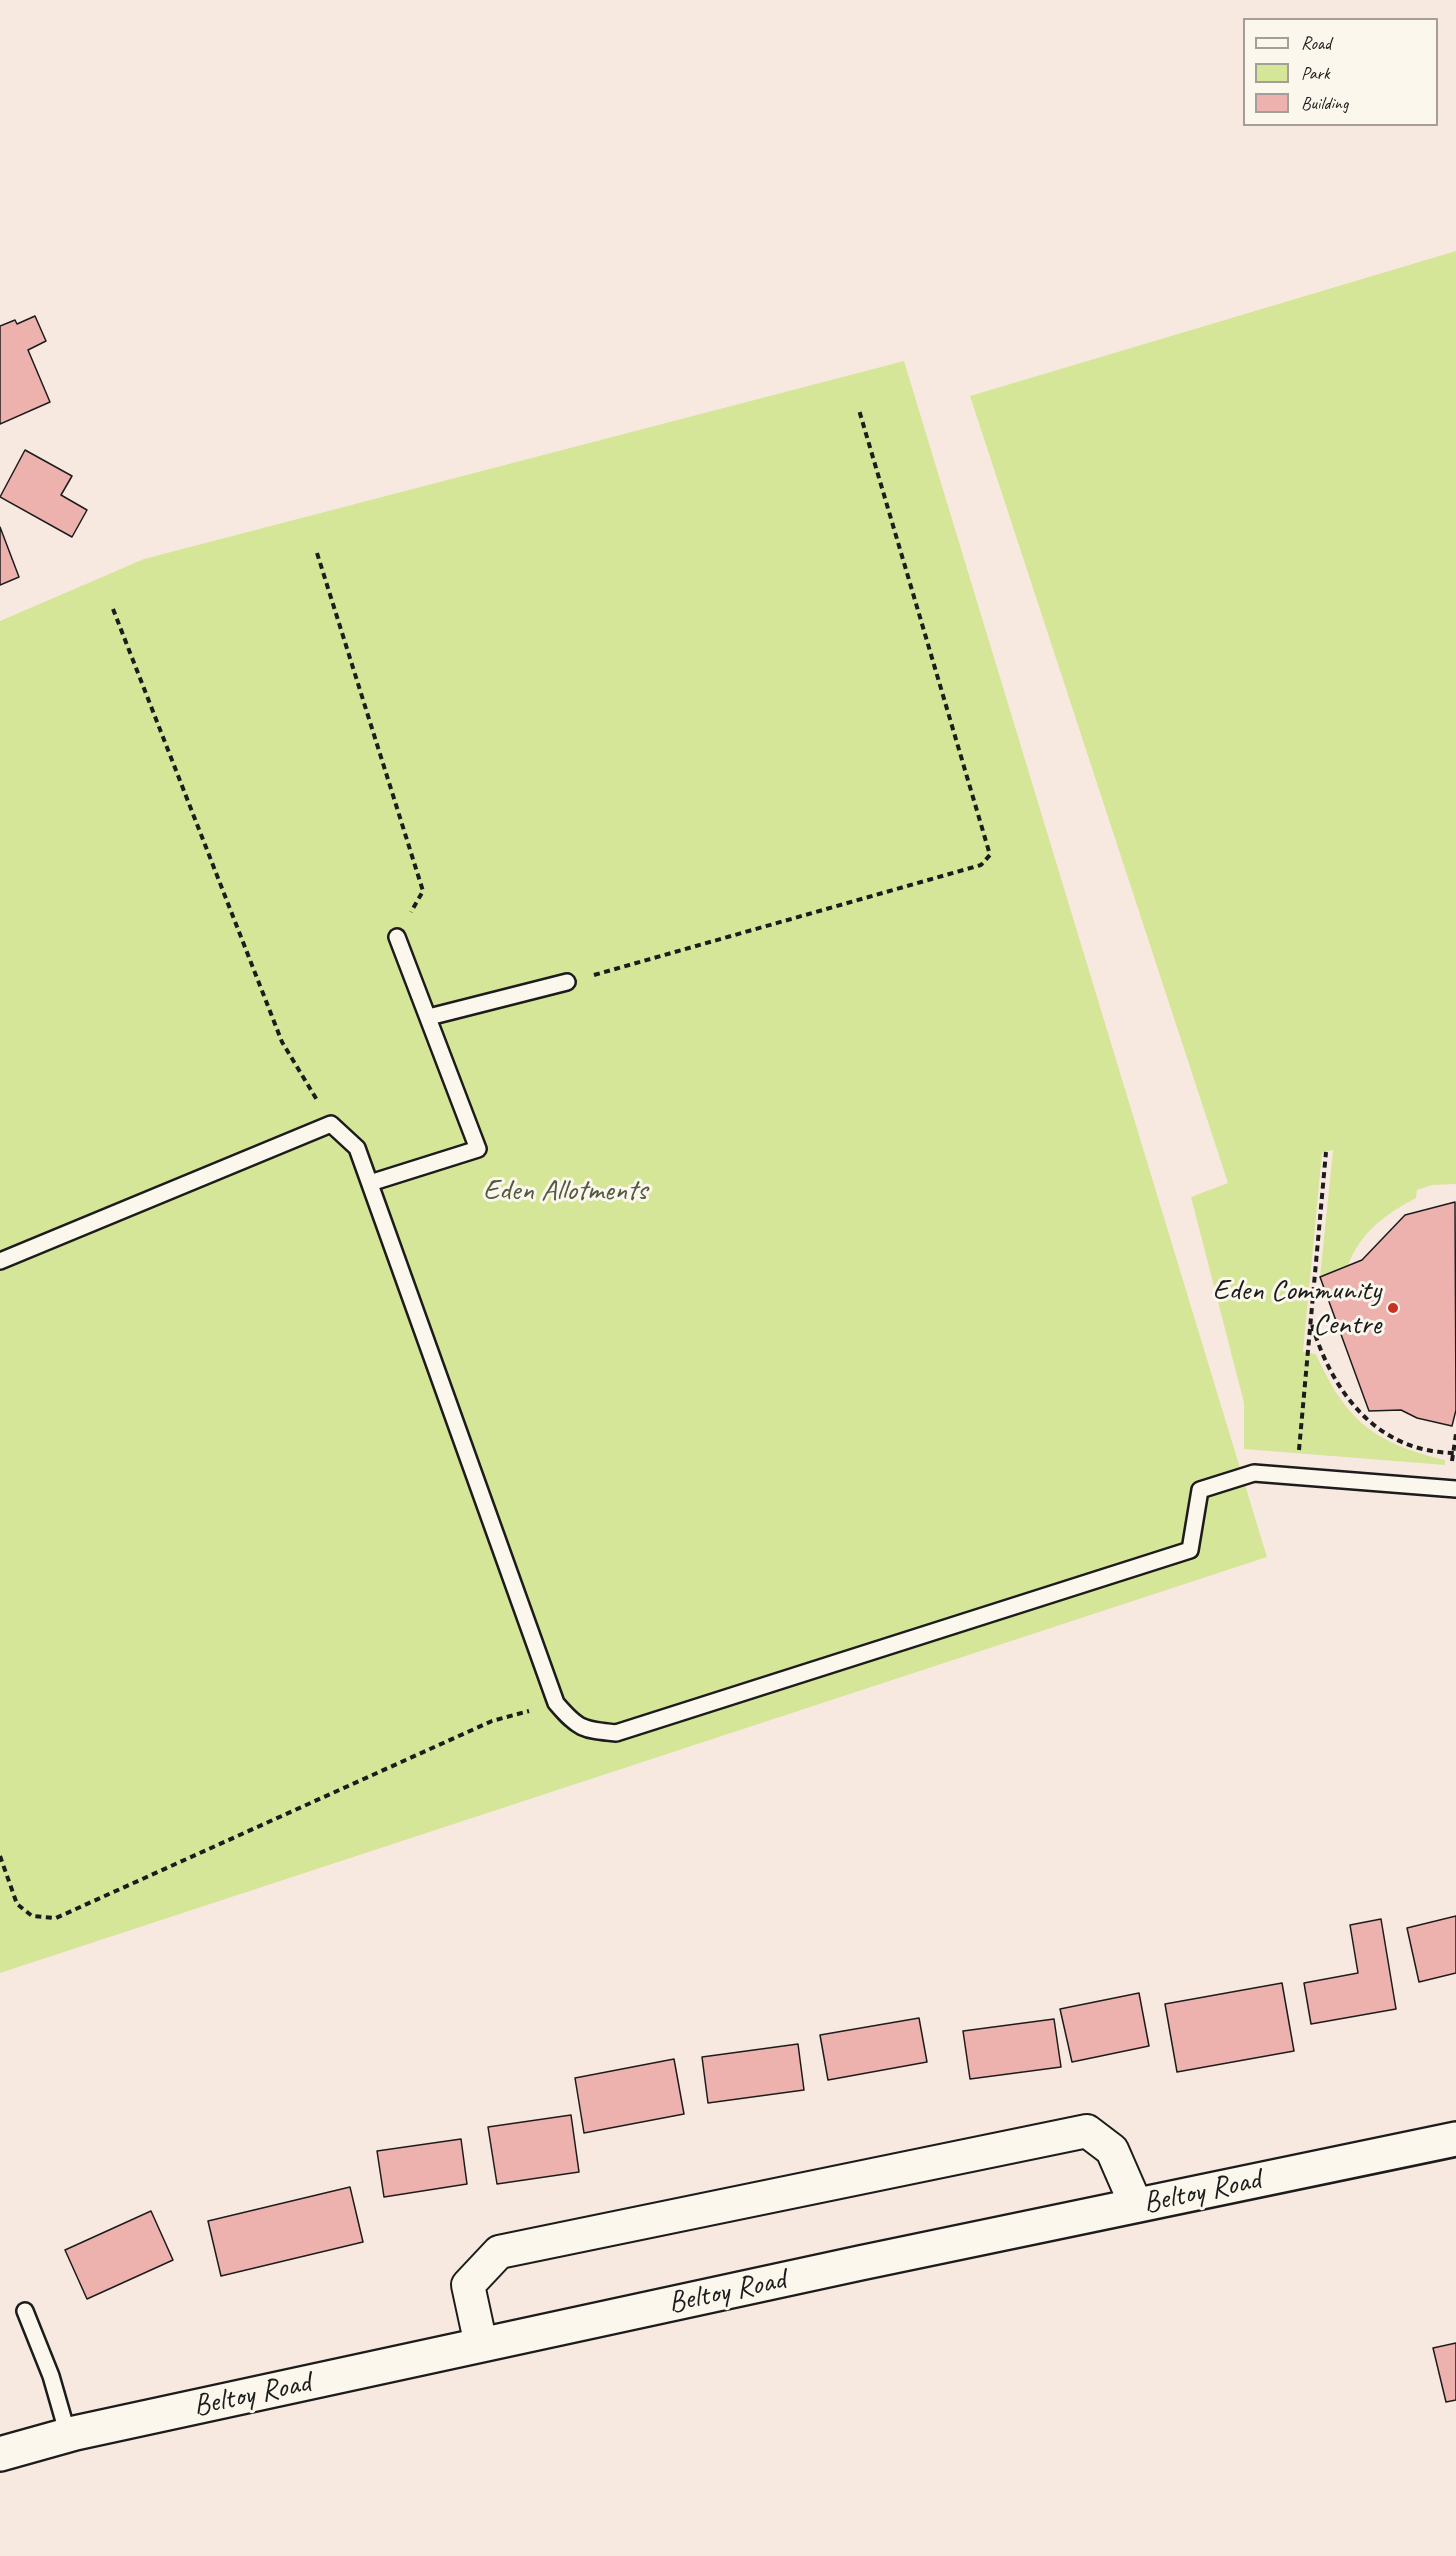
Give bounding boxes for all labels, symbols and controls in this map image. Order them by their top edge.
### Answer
legend [1243,18,1438,126]
text: Road [1301,32,1331,54]
text: Park [1301,62,1330,84]
text: Building [1301,92,1348,114]
park label: Eden Allotments [483,1173,647,1209]
place label: Eden Community Centre [1213,1273,1381,1344]
marker: Eden Community Centre [1386,1301,1400,1315]
street label: Beltoy Road [1140,2162,1264,2222]
street label: Beltoy Road [665,2262,789,2322]
street label: Beltoy Road [190,2365,314,2425]

